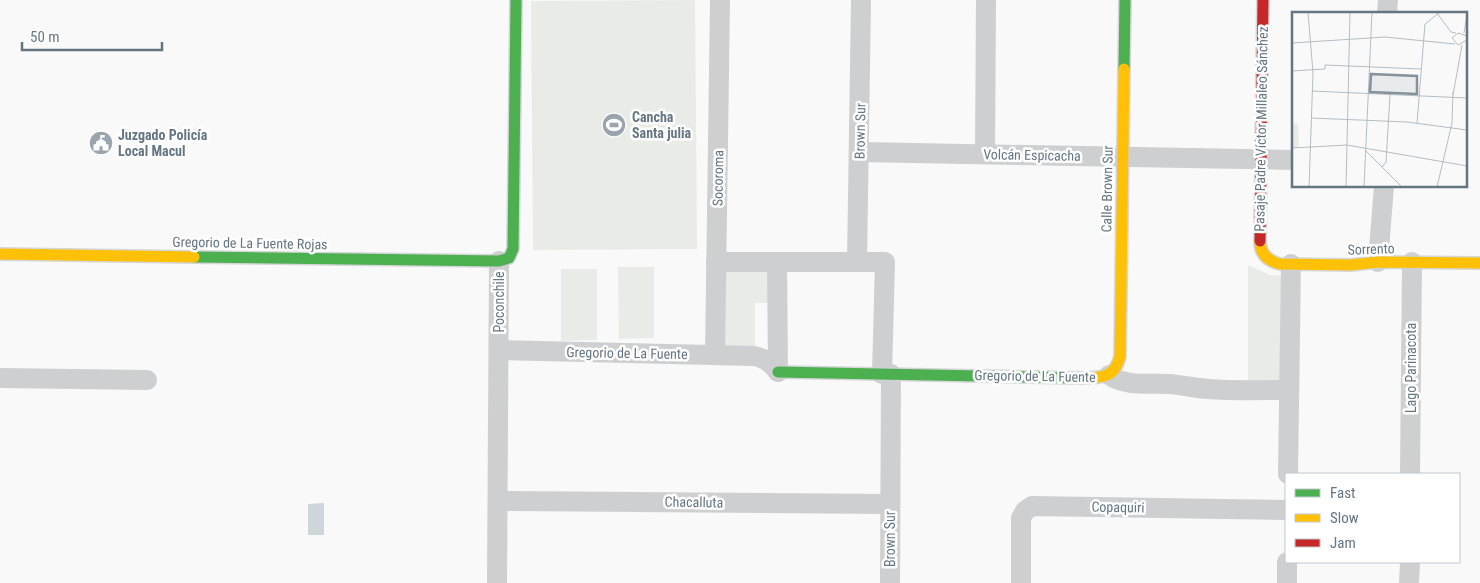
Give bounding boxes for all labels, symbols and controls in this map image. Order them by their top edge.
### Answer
inset map [1292,12,1468,188]
scale bar [22,20,162,52]
street label: Pasaje Padre Víctor Millaleo Sánchez [1251,26,1271,232]
text: 50 m [30,28,60,46]
street label: Brown Sur [852,103,868,159]
place label: Cancha Santa julia [632,109,692,141]
sports icon: Cancha Santa julia [601,112,627,138]
place label: Juzgado Policía Local Macul [118,127,208,159]
public building icon: Juzgado Policía Local Macul [88,130,114,156]
street label: Calle Brown Sur [1098,145,1116,233]
street label: Volcán Espicacha [983,146,1081,164]
street label: Socoroma [710,150,726,206]
street label: Gregorio de La Fuente Rojas [172,234,328,252]
street label: Sorrento [1347,240,1395,258]
street label: Poconchile [491,271,507,333]
street label: Lago Parinacota [1403,323,1419,413]
street label: Gregorio de La Fuente [566,344,688,362]
street label: Gregorio de La Fuente [974,367,1096,385]
legend [1285,473,1460,563]
text: Fast [1330,484,1355,502]
street label: Chacalluta [665,493,723,511]
street label: Copaquiri [1091,499,1145,515]
text: Slow [1330,509,1359,527]
street label: Brown Sur [882,511,898,567]
text: Jam [1330,534,1356,552]

